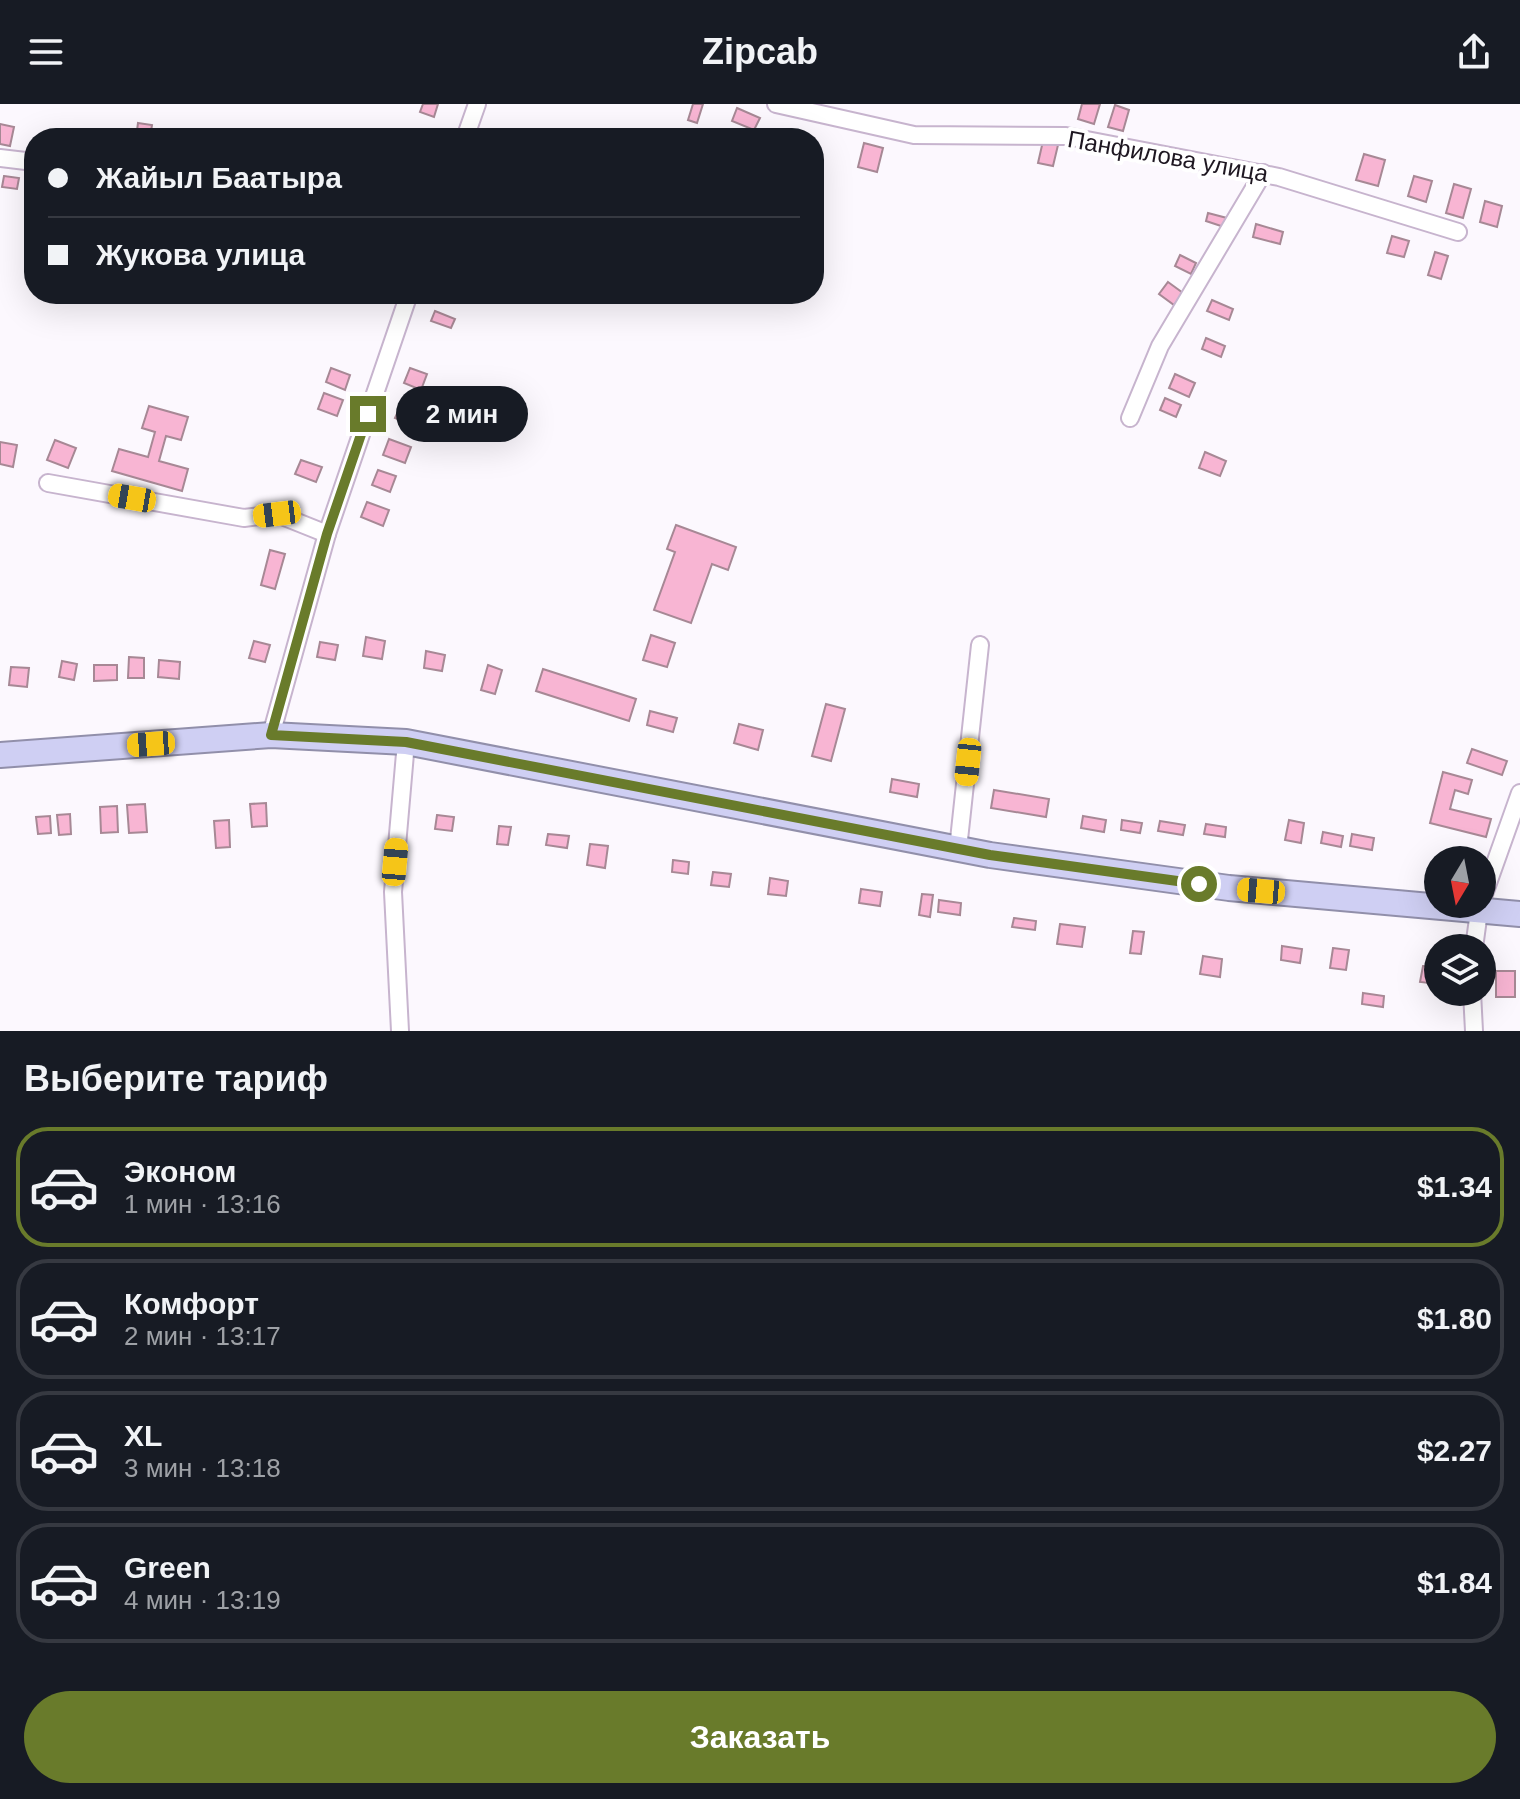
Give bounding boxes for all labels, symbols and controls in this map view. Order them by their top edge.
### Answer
icon: menu [24,30,68,74]
icon: share [1452,30,1496,74]
text: Zipcab [702,31,818,72]
street label: Панфилова улица [1066,125,1271,187]
text: Жайыл Баатыра [96,161,342,194]
text: Жукова улица [96,238,305,271]
callout: 2 мин [396,386,528,442]
route end [350,396,386,432]
text: 2 мин [426,399,498,429]
car [106,482,158,514]
car [252,499,302,529]
car [126,730,176,758]
car [954,737,982,787]
car [381,837,409,887]
north arrow [1424,846,1496,918]
map controls [1424,846,1496,1006]
route start [1181,866,1217,902]
car [1236,877,1286,905]
button: layers [1424,934,1496,1006]
text: Выберите тариф [24,1058,328,1099]
icon: car [28,1151,100,1223]
text: Эконом [124,1155,237,1188]
text: $1.34 [1417,1170,1492,1203]
text: 1 мин · 13:16 [124,1189,281,1219]
icon: car [28,1283,100,1355]
text: Комфорт [124,1287,259,1320]
text: $1.80 [1417,1302,1492,1335]
text: 2 мин · 13:17 [124,1321,281,1351]
icon: car [28,1415,100,1487]
text: XL [124,1419,162,1452]
text: $2.27 [1417,1434,1492,1467]
text: 3 мин · 13:18 [124,1453,281,1483]
icon: car [28,1547,100,1619]
text: Green [124,1551,211,1584]
text: $1.84 [1417,1566,1492,1599]
text: 4 мин · 13:19 [124,1585,281,1615]
button: Заказать [24,1691,1496,1783]

